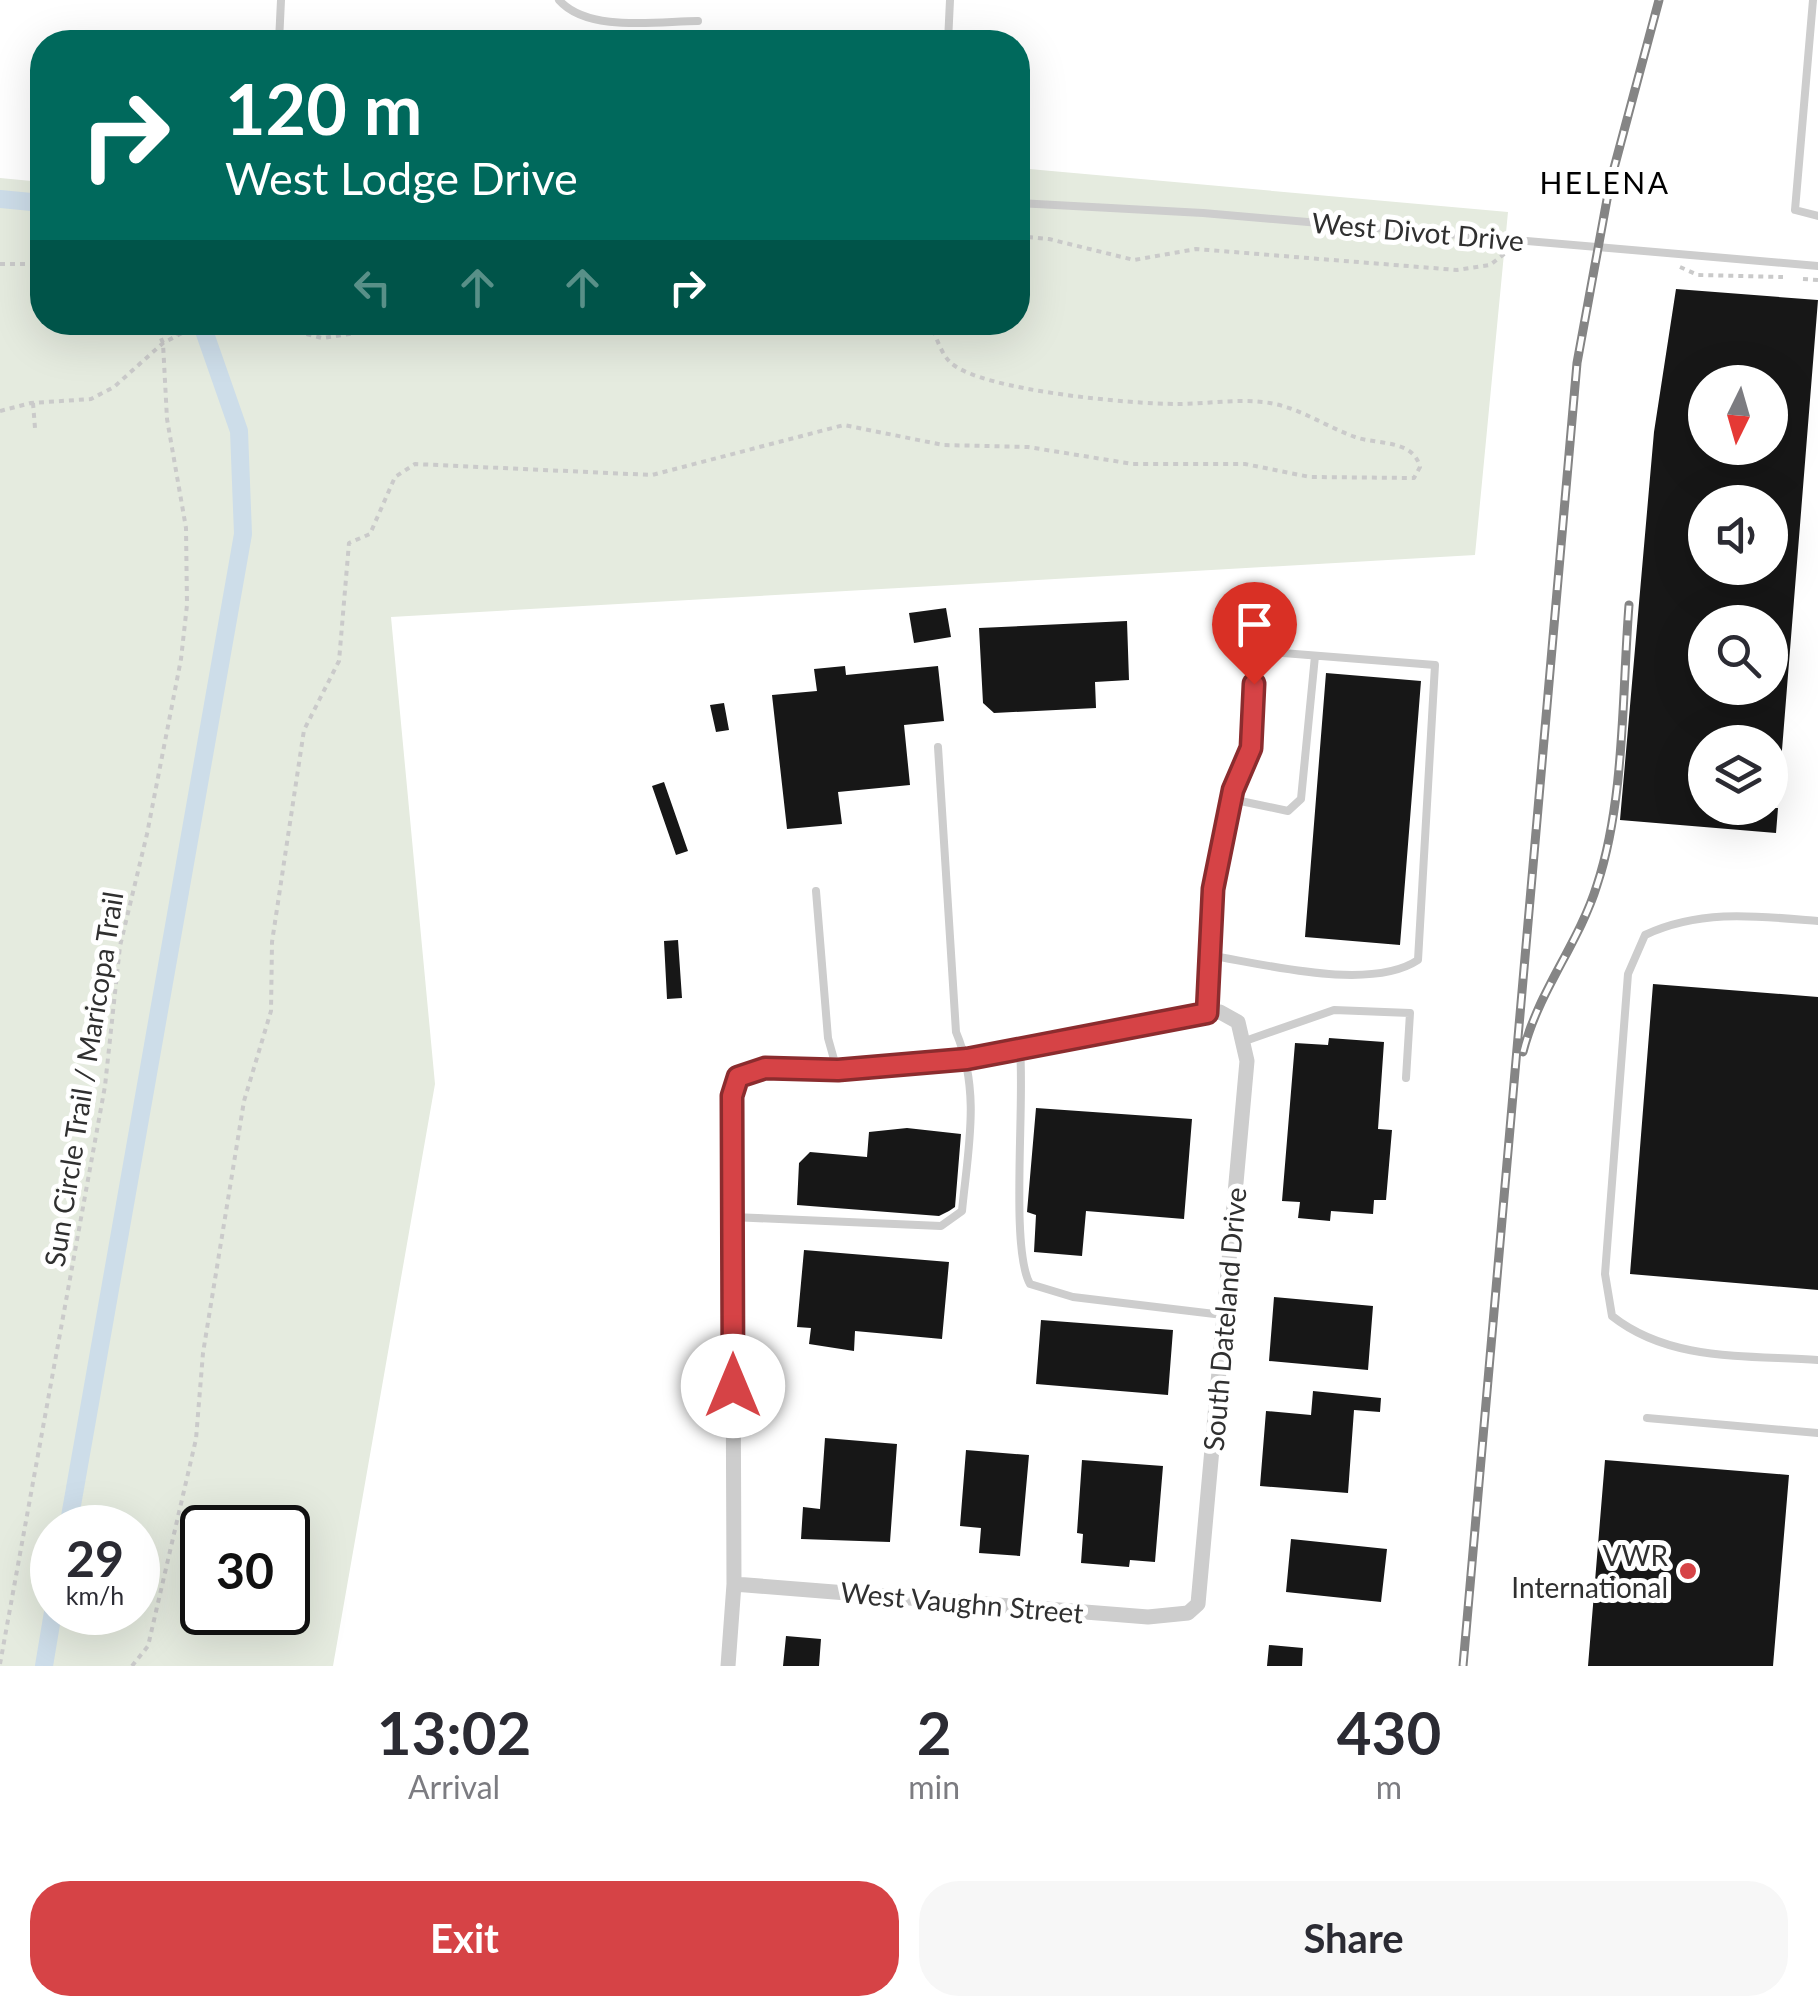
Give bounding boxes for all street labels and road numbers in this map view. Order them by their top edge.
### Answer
street label: West Divot Drive [1310,205,1526,257]
street label: Sun Circle Trail / Maricopa Trail [37,889,129,1269]
street label: South Dateland Drive [1196,1186,1252,1452]
street label: West Vaughn Street [839,1574,1085,1630]

